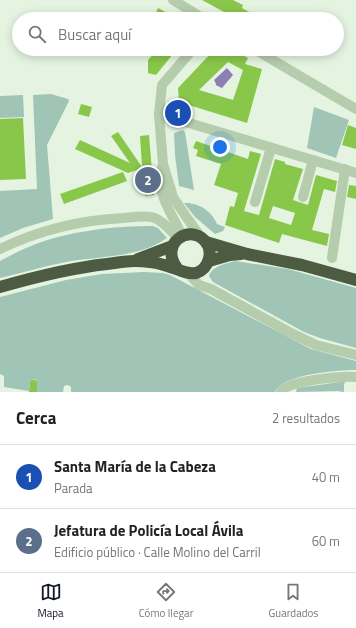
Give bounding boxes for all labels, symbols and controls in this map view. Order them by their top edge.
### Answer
search box [12,12,344,56]
icon: search [26,23,48,45]
text: Buscar aquí [58,23,131,46]
pin: 1 [165,98,191,128]
your location [210,137,230,157]
pin: 2 [135,165,161,195]
text: Cerca [16,405,56,431]
text: 2 resultados [272,408,340,428]
text: Santa María de la Cabeza [54,455,216,478]
text: 1 [25,467,33,487]
text: 40 m [312,467,340,487]
text: Parada [54,478,93,498]
text: Jefatura de Policía Local Ávila [54,519,244,542]
text: 2 [25,531,33,551]
text: 60 m [312,531,340,551]
text: Edificio público · Calle Molino del Carril [54,542,261,562]
tab: Mapa [38,581,64,621]
tab: Cómo llegar [139,581,193,621]
tab: Guardados [269,581,318,621]

